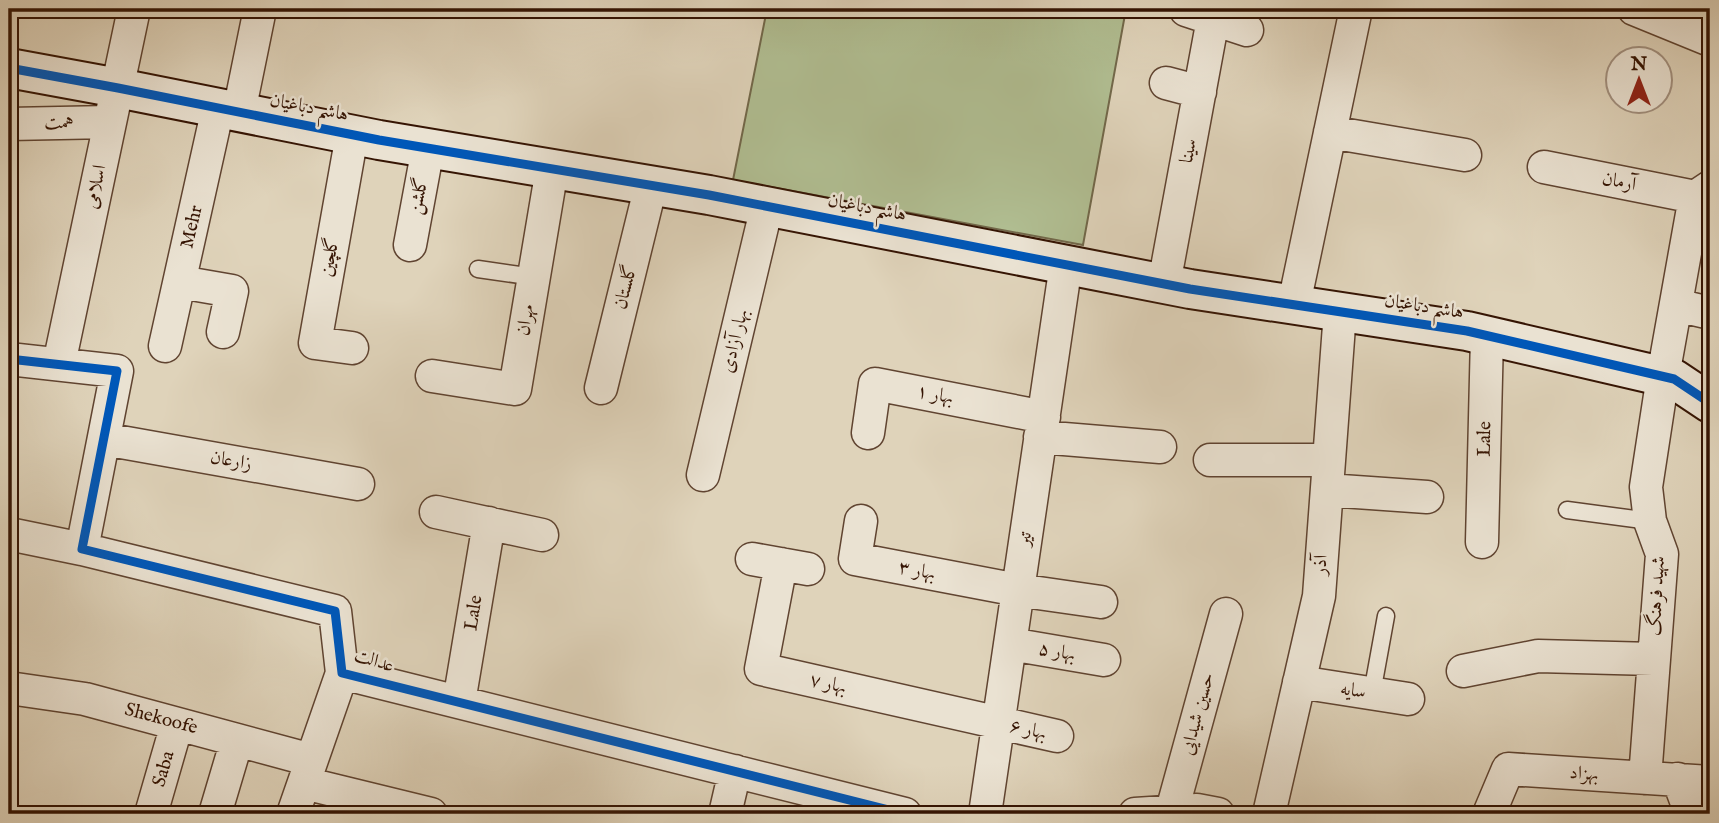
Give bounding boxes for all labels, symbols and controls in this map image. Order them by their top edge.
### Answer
north arrow [1604,46,1674,116]
text: N [1630,53,1648,77]
street label: هاشم دباغیان [266,89,350,133]
street label: همت [44,111,74,135]
street label: سینا [1175,137,1203,165]
street label: اسلامی [80,163,112,211]
street label: آرمان [1600,167,1640,197]
street label: گلشن [403,175,434,217]
street label: هاشم دباغیان [824,189,908,233]
street label: Mehr [175,203,209,251]
street label: گلچین [314,235,345,278]
street label: گلستان [608,262,643,312]
street label: هاشم دباغیان [1382,289,1465,331]
street label: مهران [511,302,541,338]
street label: بهار آزادی [715,307,755,375]
street label: بهار ۱ [914,380,956,410]
street label: Lale [1473,421,1497,457]
street label: زارعان [208,446,254,476]
street label: تیر [1012,530,1038,550]
street label: آذر [1308,552,1334,578]
street label: شهید فرهنگ [1641,555,1671,637]
street label: بهار ۳ [896,556,938,586]
street label: Lale [459,593,489,632]
street label: بهار ۵ [1037,637,1077,667]
street label: عدالت [351,643,397,679]
street label: بهار ۷ [807,668,849,700]
street label: حسین شیدایی [1176,670,1220,758]
street label: سایه [1338,677,1368,705]
street label: Shekoofe [122,698,200,740]
street label: بهار ۶ [1007,714,1049,746]
street label: Saba [147,747,181,790]
street label: بهزاد [1569,761,1599,787]

